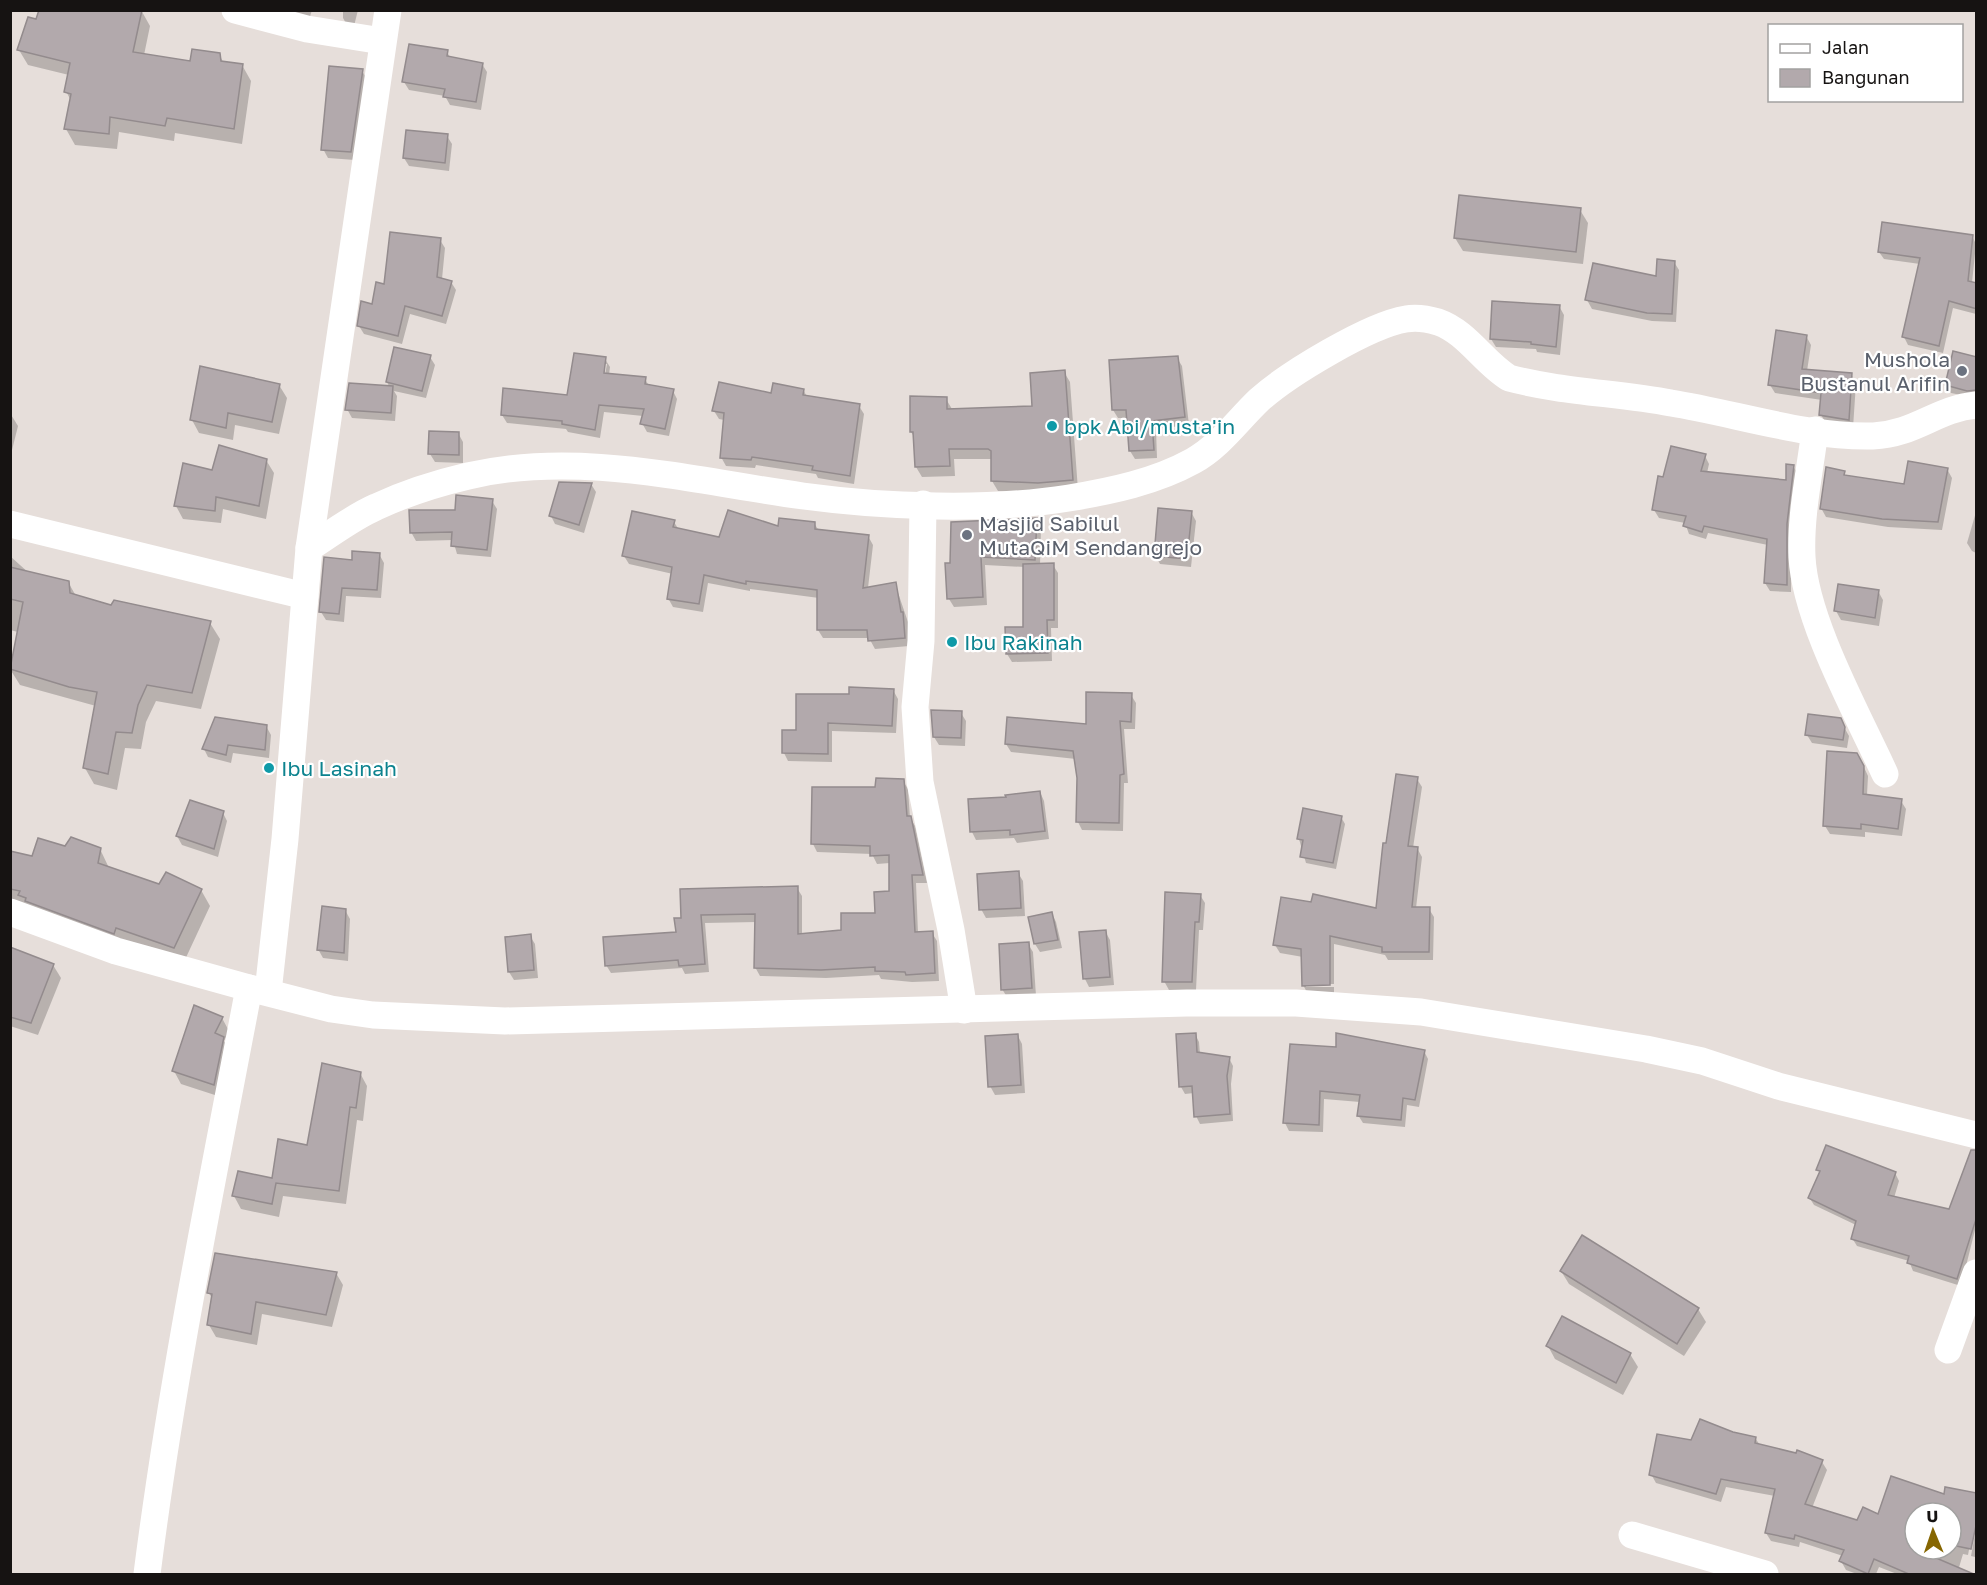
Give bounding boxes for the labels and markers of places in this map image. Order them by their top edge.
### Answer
place label: Mushola Bustanul Arifin [1800,346,1950,396]
marker: Mushola Bustanul Arifin [1955,364,1969,378]
place label: bpk Abi/musta'in [1064,413,1235,439]
marker: bpk Abi/musta'in [1045,419,1059,433]
place label: Masjid Sabilul MutaQiM Sendangrejo [979,510,1202,560]
marker: Masjid Sabilul MutaQiM Sendangrejo [960,528,974,542]
place label: Ibu Rakinah [964,629,1083,655]
marker: Ibu Rakinah [945,635,959,649]
place label: Ibu Lasinah [281,755,397,781]
marker: Ibu Lasinah [262,761,276,775]

